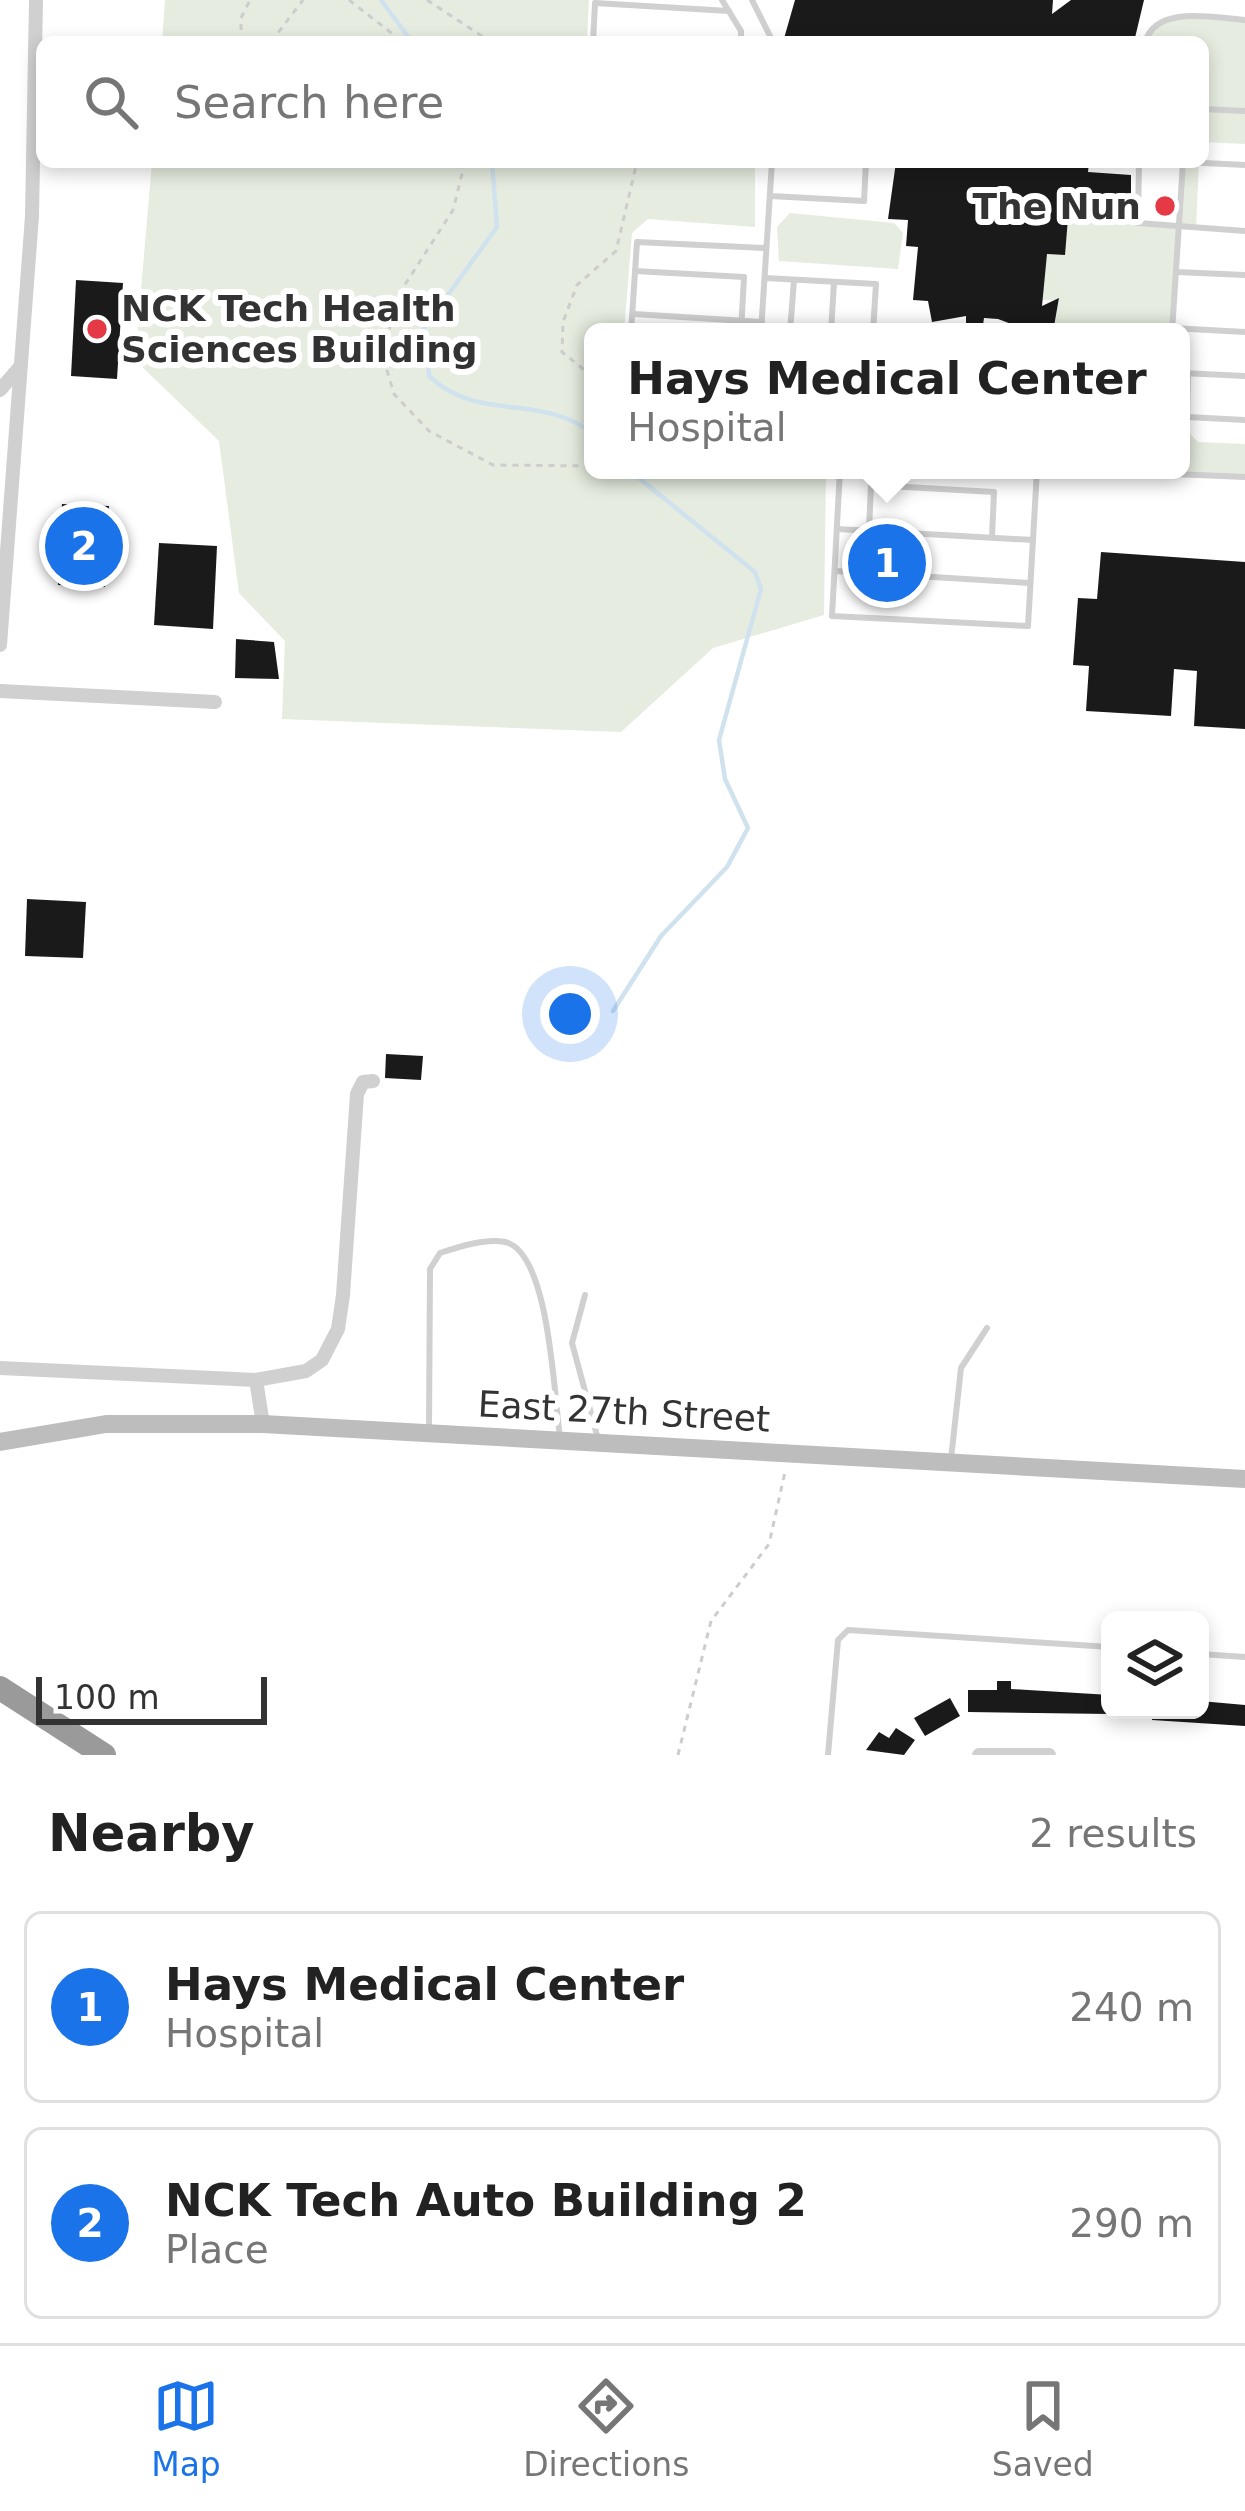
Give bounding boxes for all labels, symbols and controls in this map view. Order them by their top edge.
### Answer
search box [36,36,1209,168]
icon: search [78,69,144,135]
text: Search here [174,76,444,129]
place label: The Nun [972,186,1141,227]
marker: The Nun [1152,193,1178,219]
place label: NCK Tech Health Sciences Building [121,288,478,370]
marker: NCK Tech Health Sciences Building [84,316,110,342]
popup [584,323,1190,479]
text: Hays Medical Center [627,352,1147,405]
text: Hospital [627,405,786,450]
pin: 2 [45,501,123,591]
pin: 1 [848,518,926,608]
your location [540,984,600,1044]
street label: East 27th Street [477,1383,771,1440]
map controls [1101,1611,1209,1719]
button: layers [1101,1611,1209,1719]
scale bar [36,1671,267,1724]
text: 100 m [54,1678,160,1717]
text: Nearby [48,1804,255,1863]
text: 2 results [1029,1811,1197,1856]
text: Hays Medical Center [165,1958,684,2011]
text: 1 [76,1985,104,2030]
text: 240 m [1069,1985,1194,2030]
text: Hospital [165,2011,324,2056]
text: NCK Tech Auto Building 2 [165,2174,807,2227]
text: 2 [76,2201,104,2246]
text: 290 m [1069,2201,1194,2246]
text: Place [165,2227,269,2272]
tab: Map [151,2373,221,2484]
tab: Directions [523,2373,689,2484]
tab: Saved [992,2373,1094,2484]

